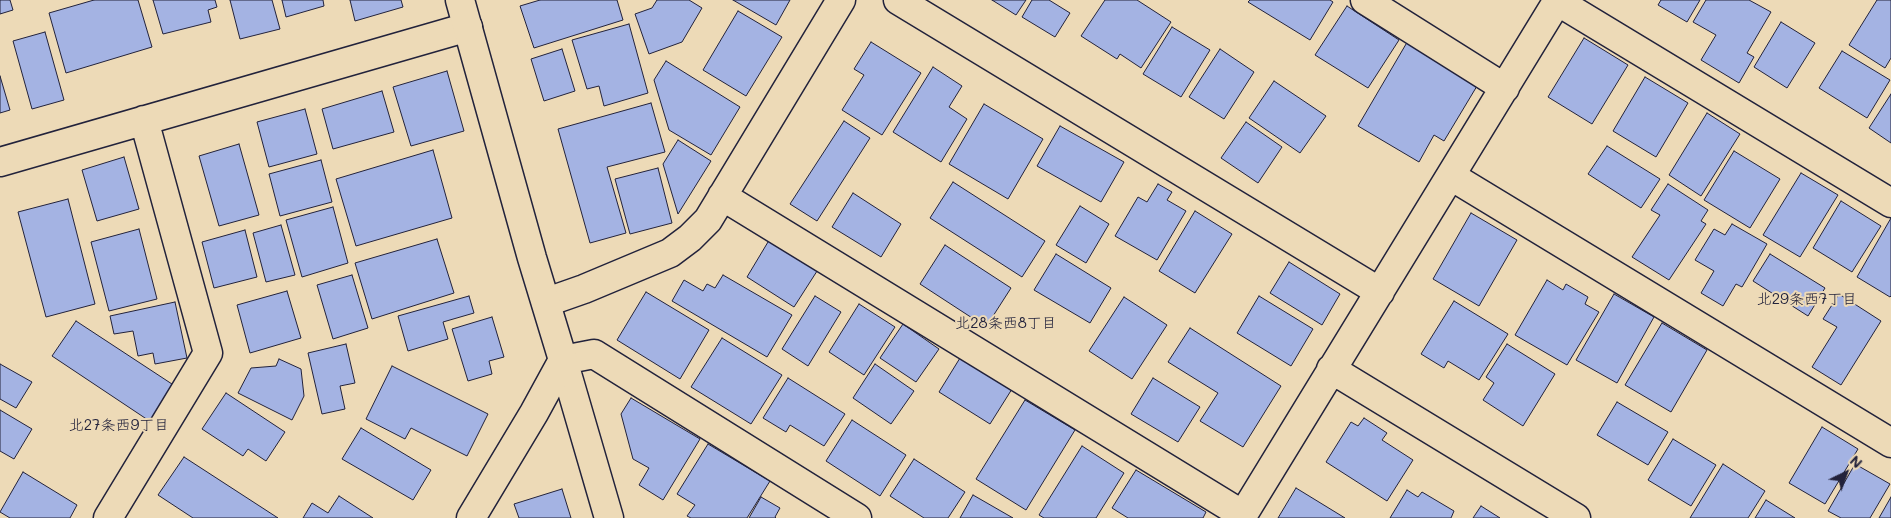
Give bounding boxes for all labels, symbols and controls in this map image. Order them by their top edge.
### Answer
district label: 北29条西7丁目 [1757,290,1857,308]
district label: 北28条西8丁目 [955,314,1057,332]
district label: 北27条西9丁目 [69,416,169,434]
north arrow [1821,448,1871,498]
text: N [1846,451,1867,472]

